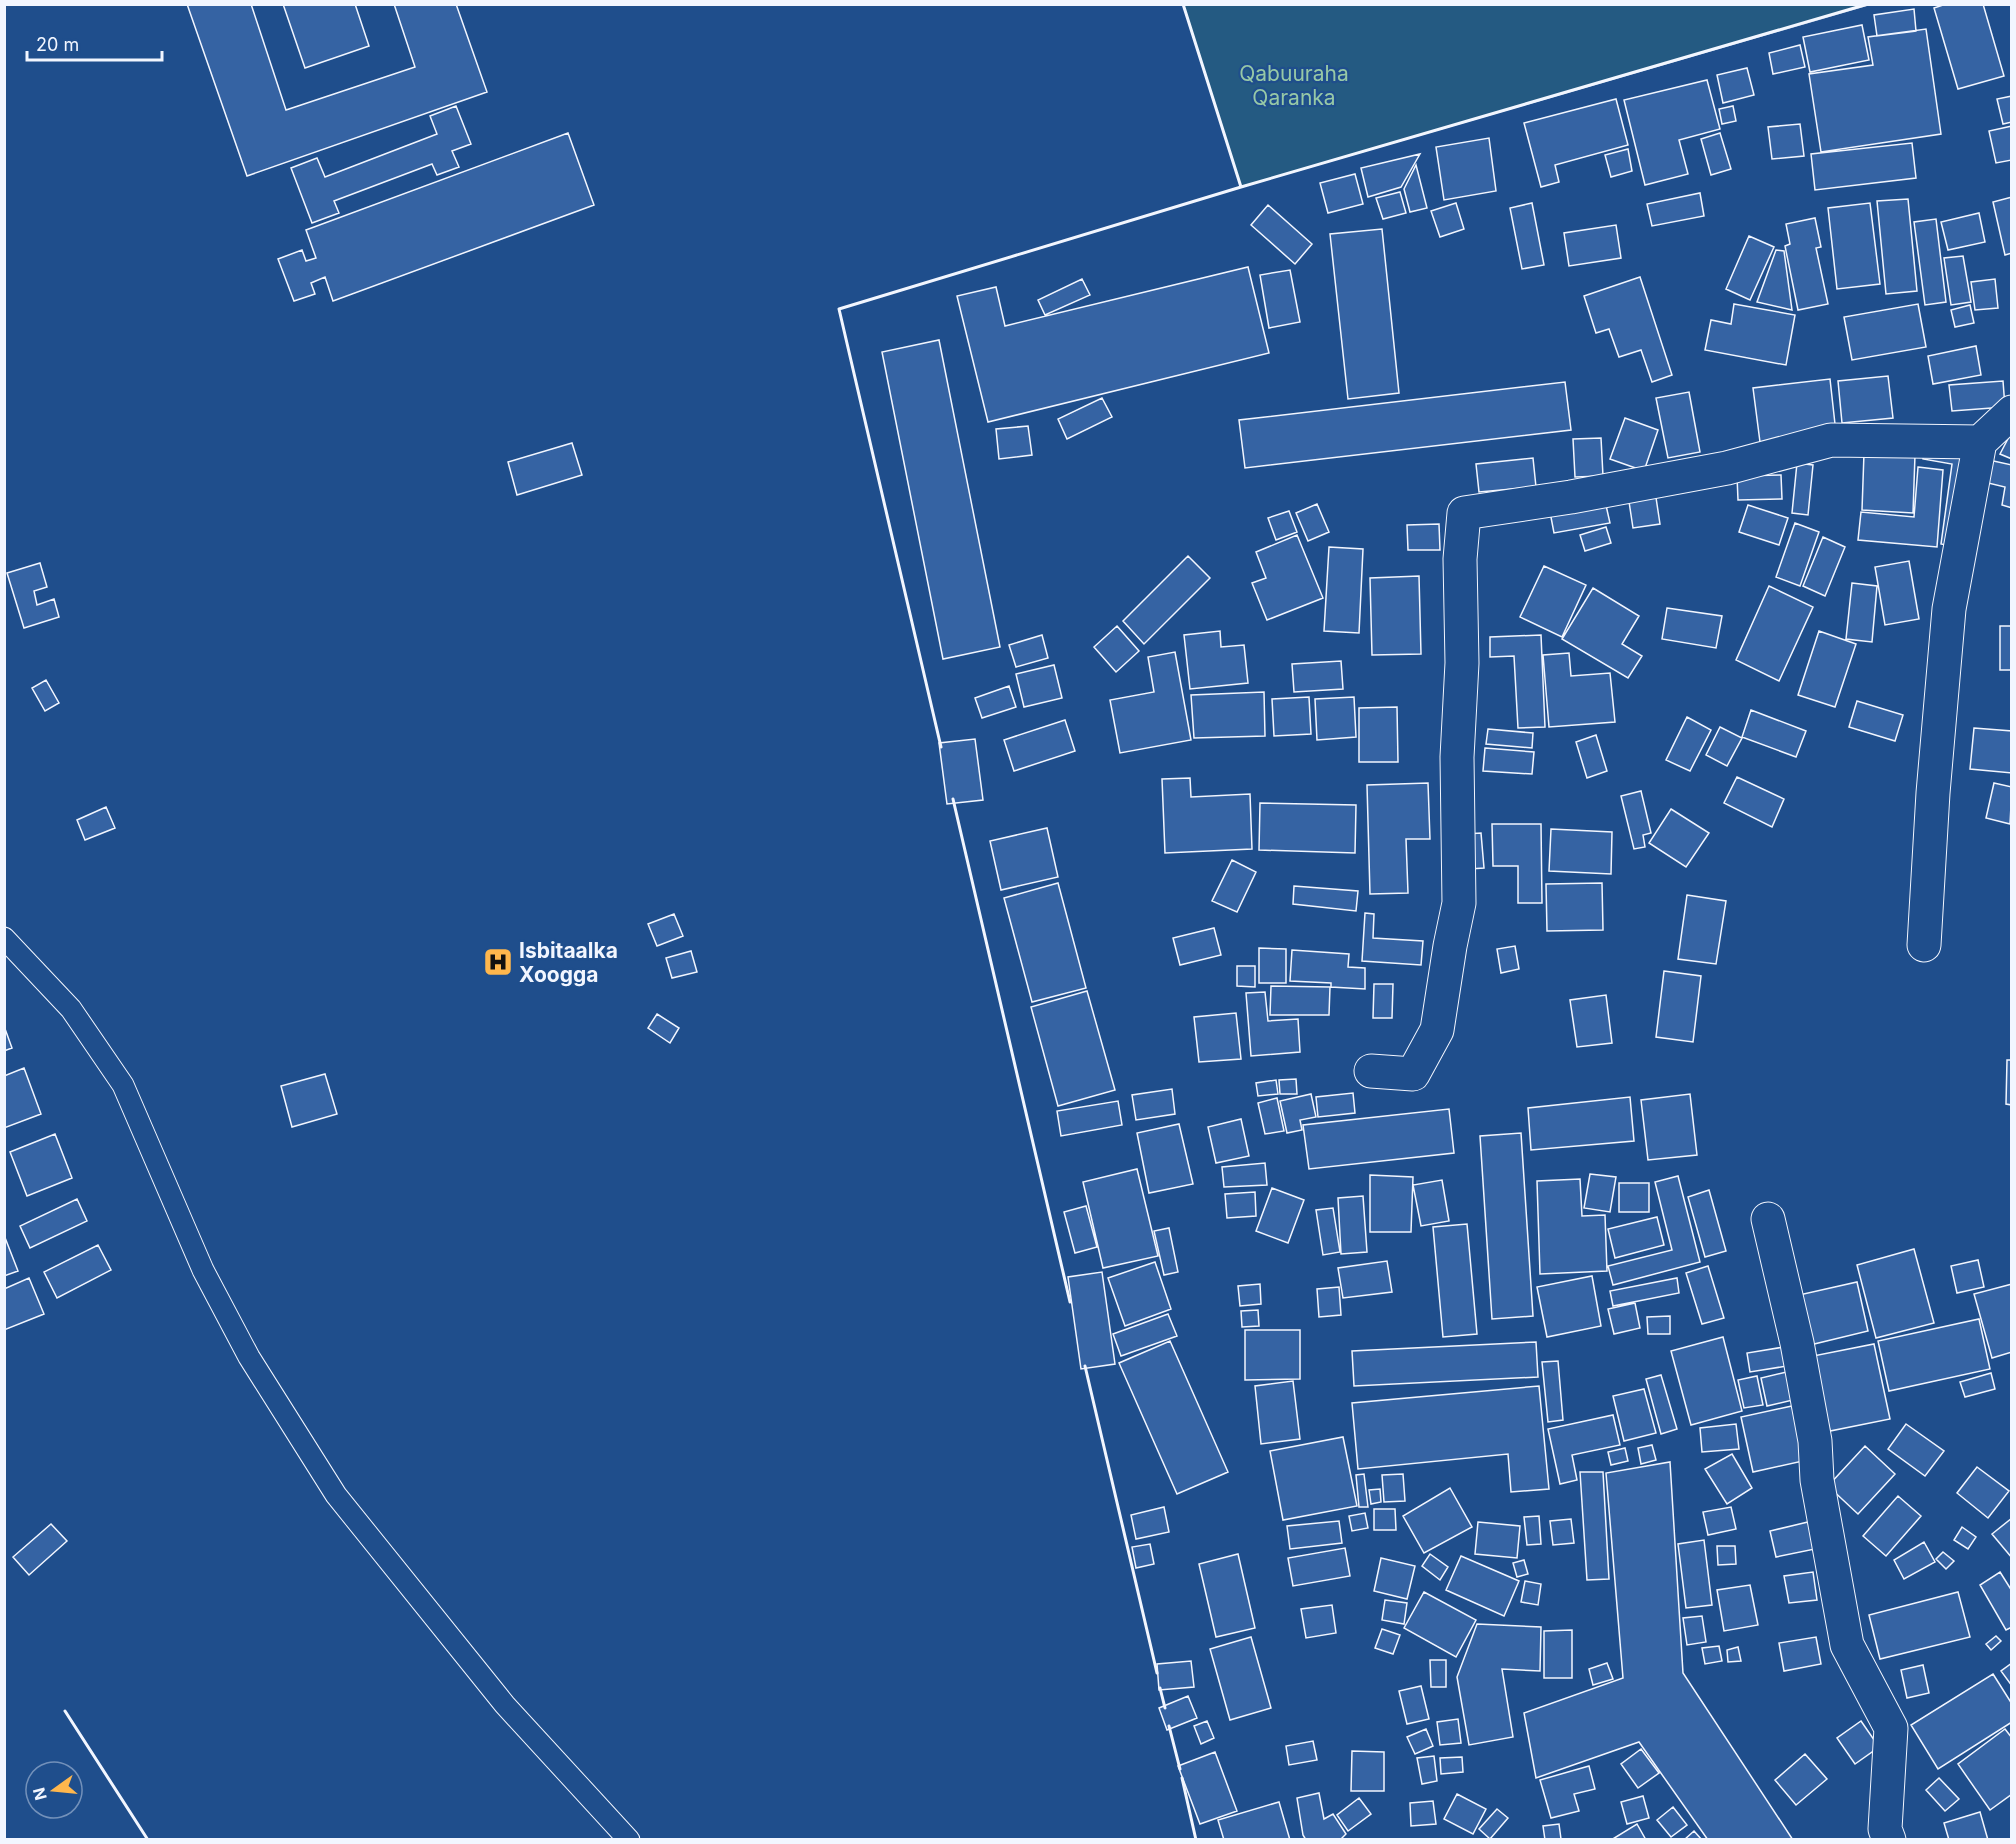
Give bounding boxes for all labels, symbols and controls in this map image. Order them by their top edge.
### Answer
scale bar [27,24,162,62]
text: 20 m [36,34,79,55]
park label: Qabuuraha Qaranka [1239,61,1349,110]
place label: Isbitaalka Xoogga [519,938,618,987]
hospital icon: Isbitaalka Xoogga [482,946,514,978]
north arrow [24,1760,84,1820]
text: N [28,1785,51,1802]

